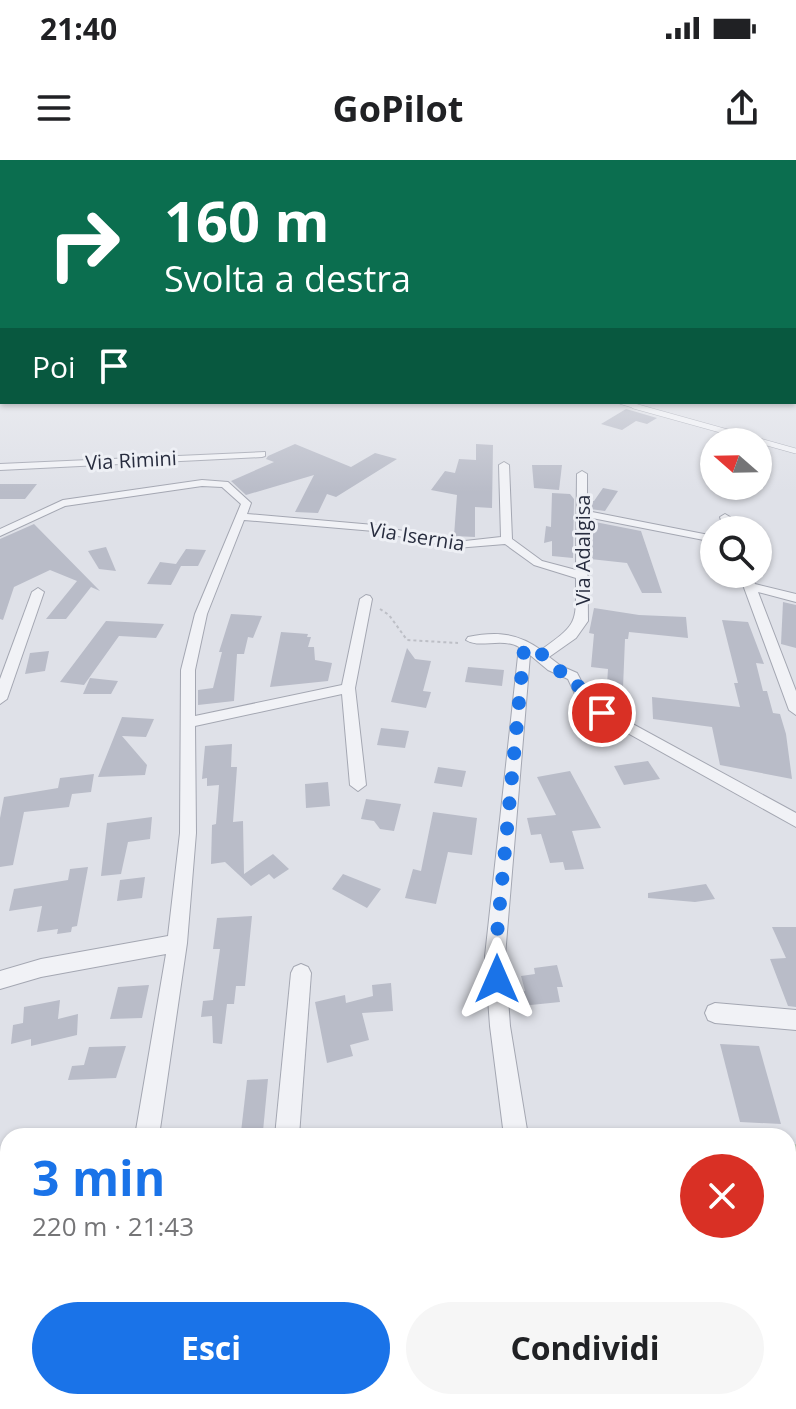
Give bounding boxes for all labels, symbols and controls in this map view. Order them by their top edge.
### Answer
text: 21:40 [40,8,117,49]
text: GoPilot [333,84,463,133]
icon: menu [32,86,76,130]
icon: share [720,86,764,130]
text: 160 m [164,182,330,258]
icon: right [32,192,136,296]
text: Svolta a destra [164,254,411,303]
icon: arrive [92,344,136,388]
text: Poi [32,346,76,387]
north arrow [700,428,772,500]
map controls [700,428,772,588]
street label: Via Rimini [85,444,177,476]
street label: Via Adalgisa [569,495,596,605]
street label: Via Isernia [367,515,467,557]
button: search [700,516,772,588]
pin [568,679,636,747]
icon: arrive [580,691,624,735]
position arrow [455,937,539,1021]
text: 3 min [32,1145,165,1210]
button: close [680,1154,764,1238]
text: 220 m · 21:43 [32,1208,194,1244]
button: Esci [32,1302,390,1394]
button: Condividi [406,1302,764,1394]

